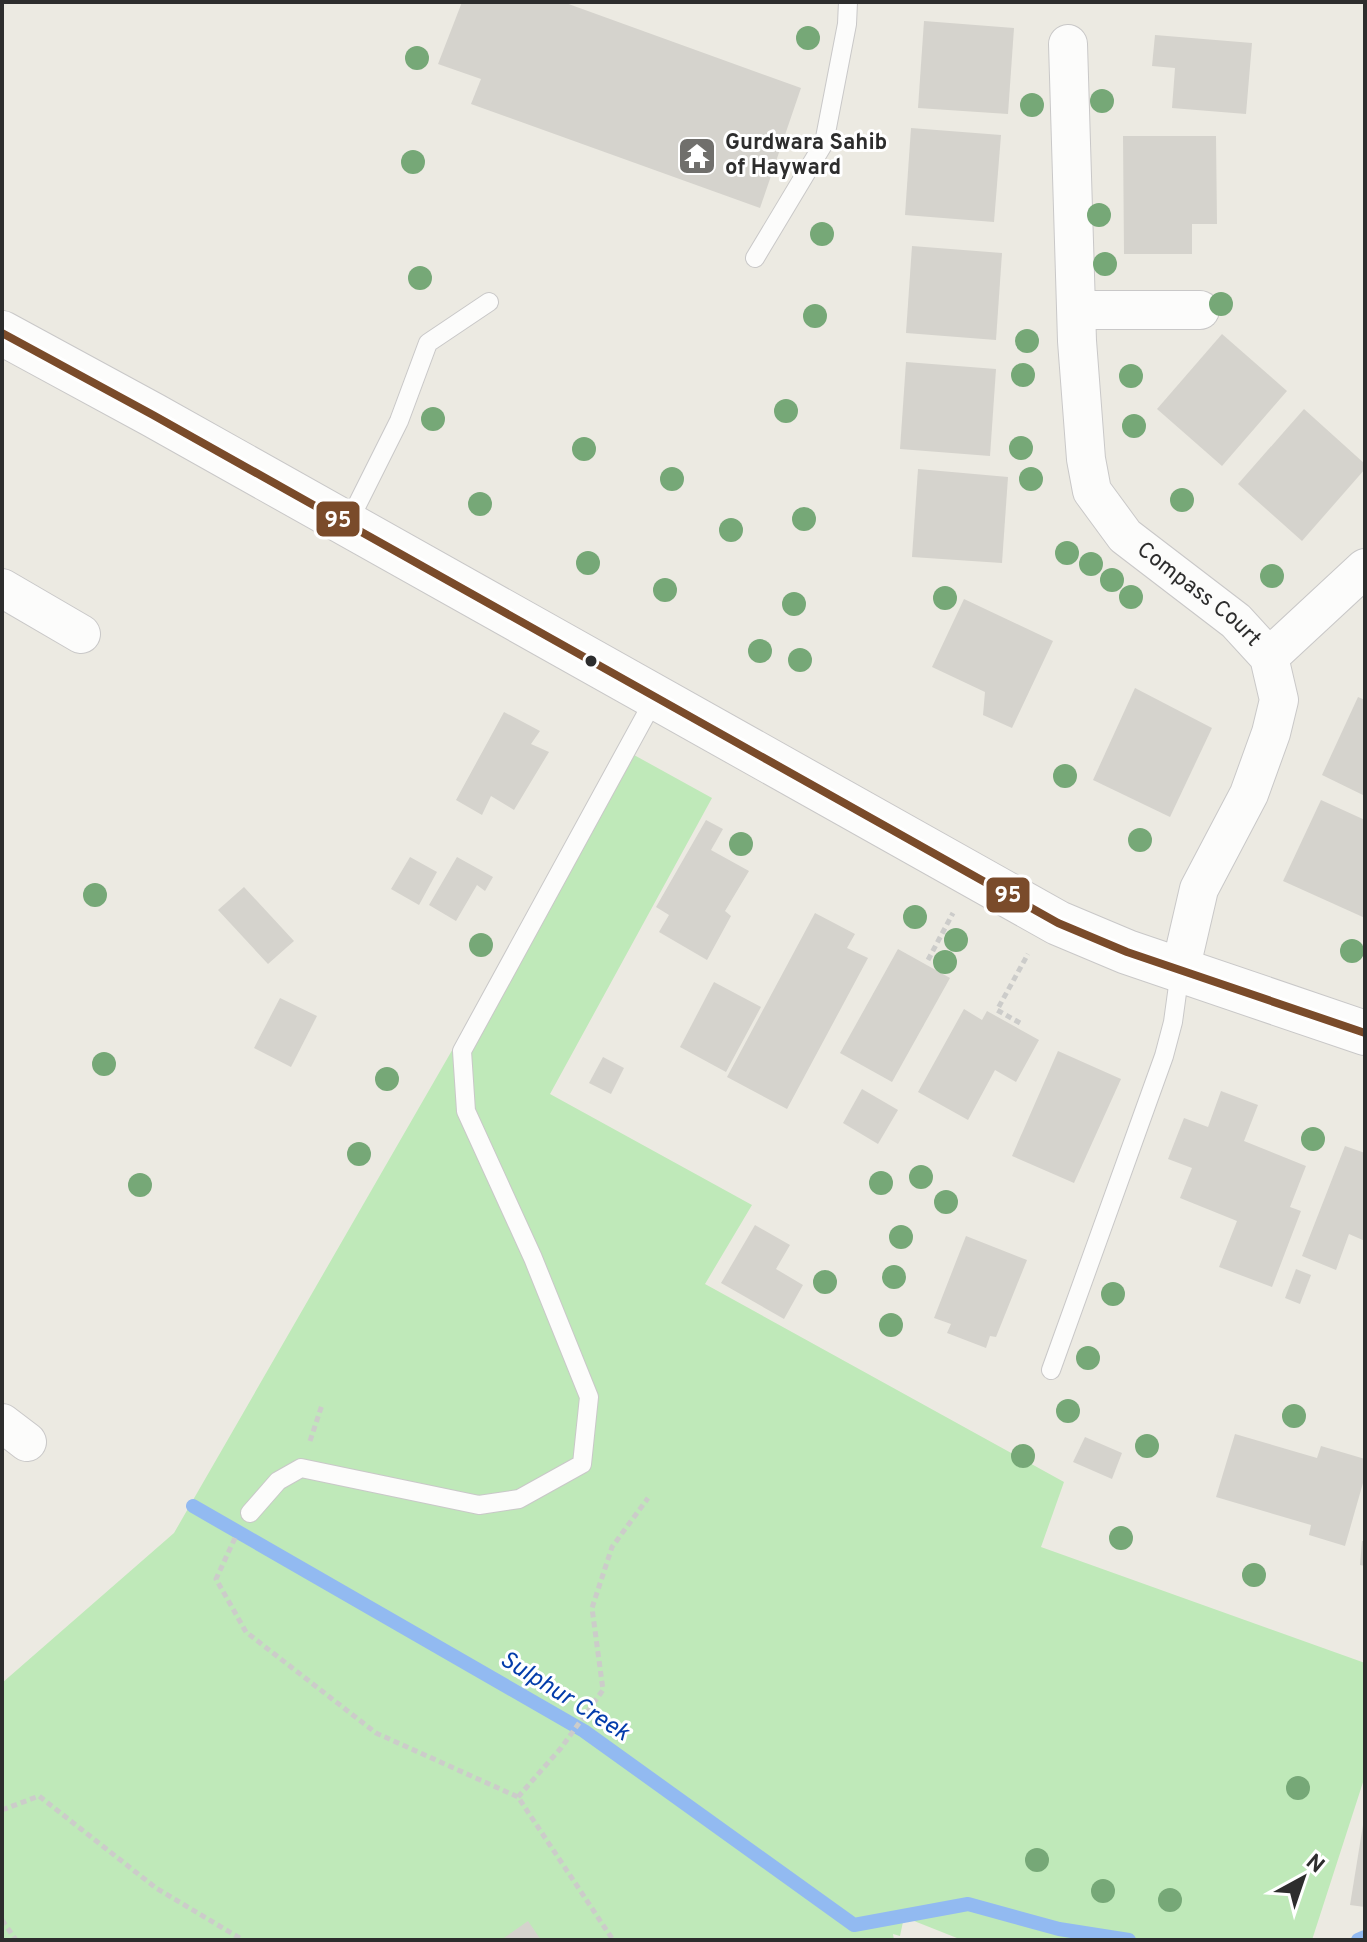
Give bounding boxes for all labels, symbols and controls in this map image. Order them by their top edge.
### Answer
place label: Gurdwara Sahib of Hayward [725,130,887,182]
temple icon: Gurdwara Sahib of Hayward [676,135,718,177]
line badge: 95 [315,500,361,538]
text: 95 [325,508,351,535]
street label: Compass Court [1131,536,1266,653]
unlabelled marker [583,653,599,669]
line badge: 95 [985,876,1031,914]
text: 95 [995,883,1021,910]
water label: Sulphur Creek [494,1645,635,1749]
north arrow [1263,1838,1343,1918]
text: N [1300,1849,1329,1880]

